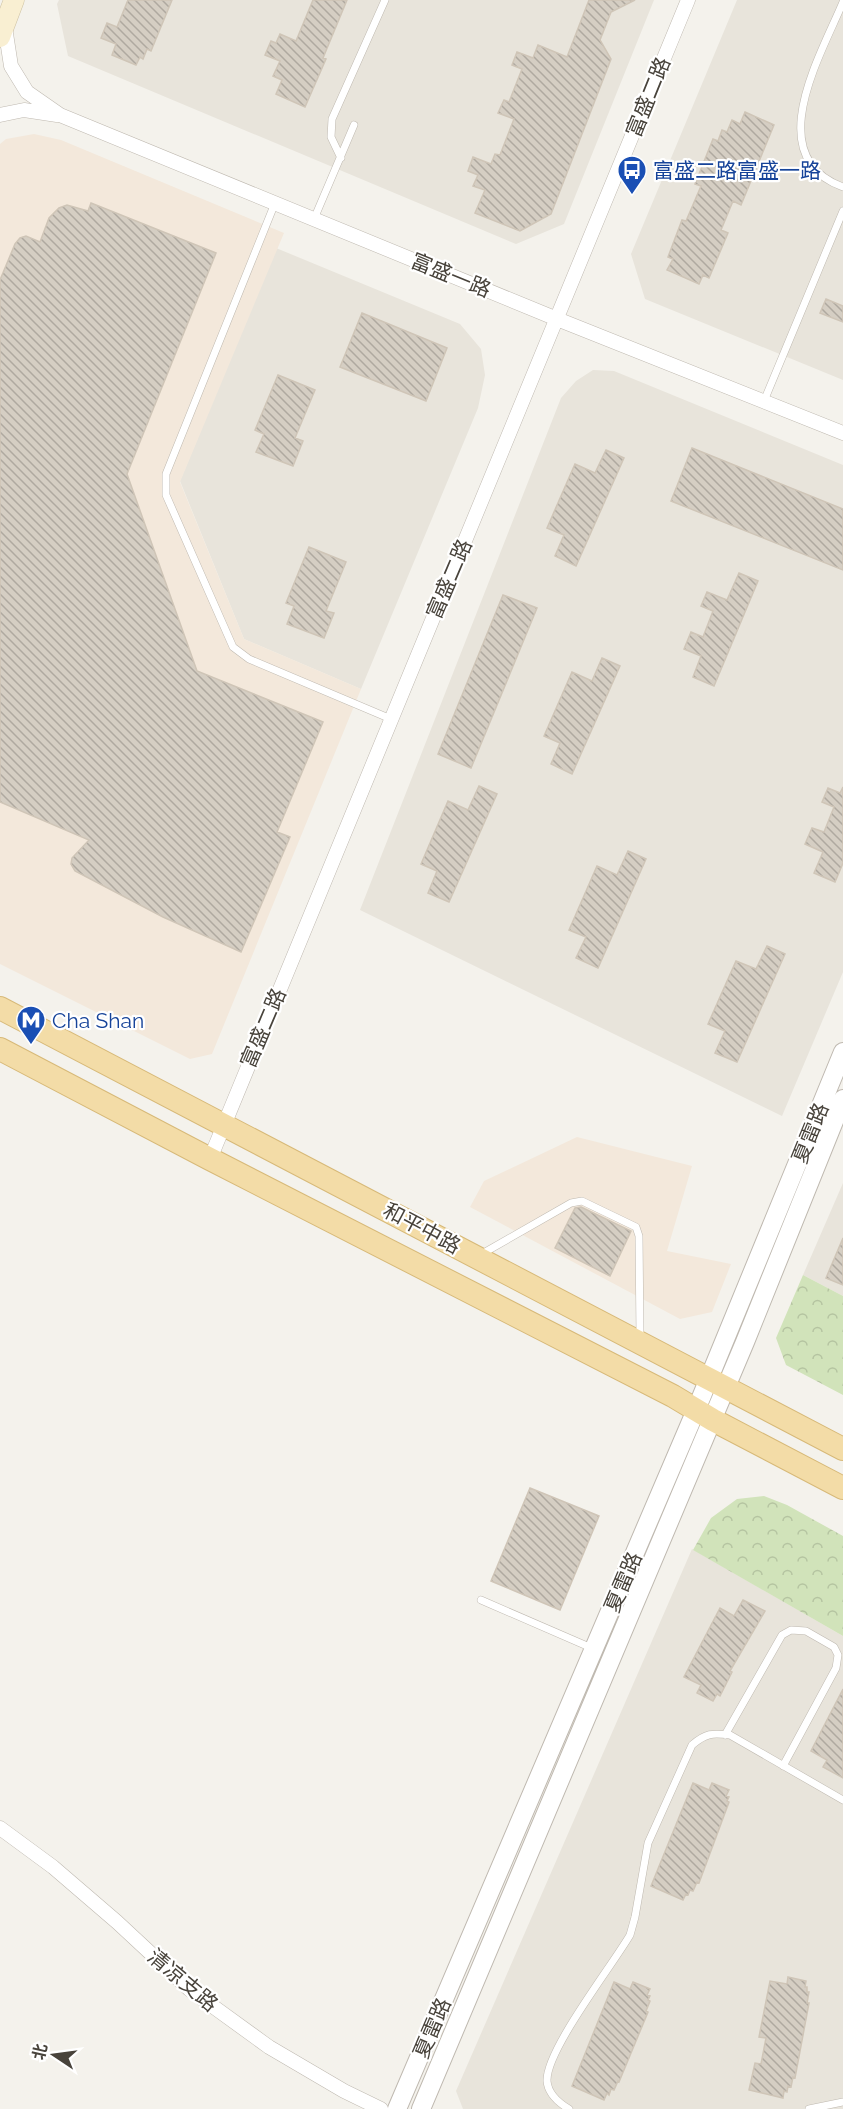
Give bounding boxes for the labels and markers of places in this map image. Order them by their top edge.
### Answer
bus stop icon: 富盛二路富盛一路 [616,154,648,196]
place label: 富盛二路富盛一路 [653,158,821,183]
metro station icon: Cha Shan [15,1004,47,1046]
place label: Cha Shan [52,1008,144,1033]

